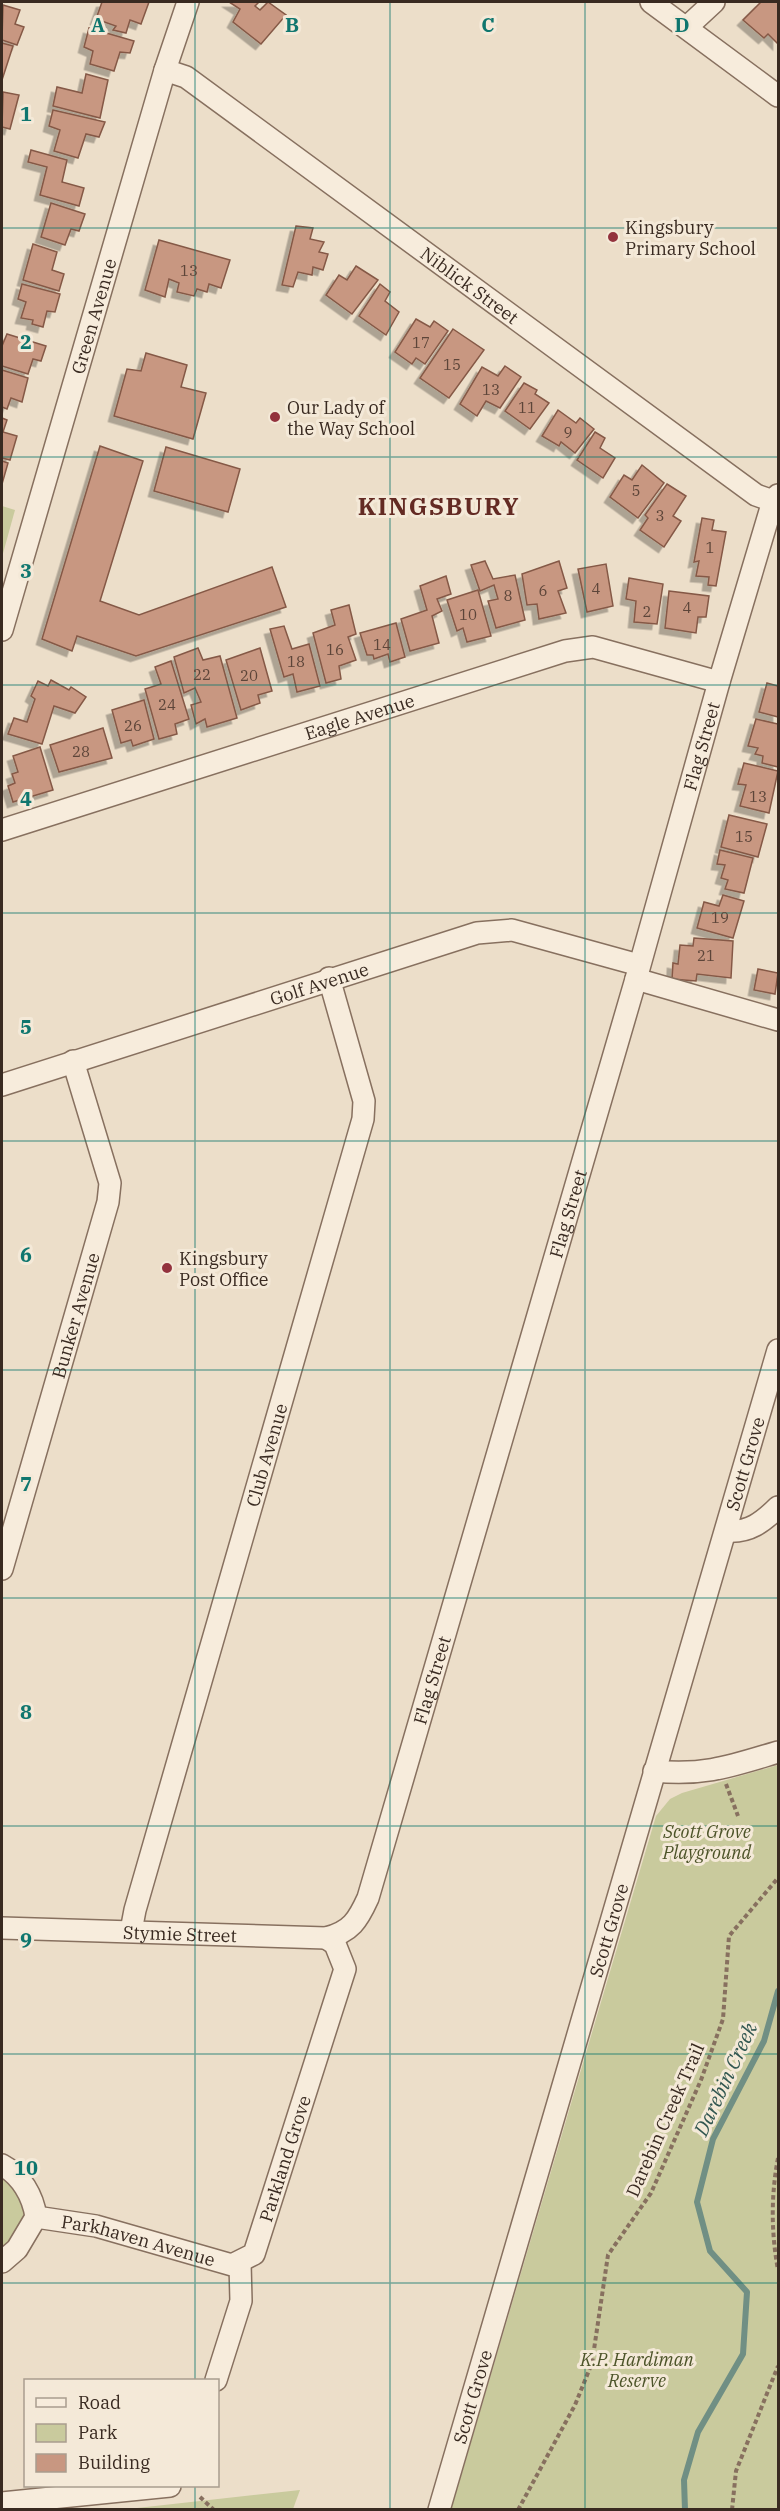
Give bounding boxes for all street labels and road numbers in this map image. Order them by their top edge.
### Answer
street label: Niblick Street [416,241,523,329]
street label: Green Avenue [66,256,121,377]
street label: Eagle Avenue [302,688,417,745]
street label: Flag Street [678,699,724,793]
street label: Golf Avenue [267,957,371,1010]
street label: Flag Street [544,1167,591,1260]
street label: Bunker Avenue [46,1250,104,1381]
street label: Club Avenue [240,1401,292,1509]
street label: Scott Grove [720,1414,769,1513]
street label: Flag Street [408,1633,455,1727]
street label: Scott Grove [584,1881,633,1980]
street label: Stymie Street [123,1920,237,1947]
street label: Darebin Creek Trail [621,2040,709,2200]
street label: Parkland Grove [254,2092,315,2225]
street label: Parkhaven Avenue [60,2209,218,2271]
street label: Scott Grove [448,2347,497,2446]

